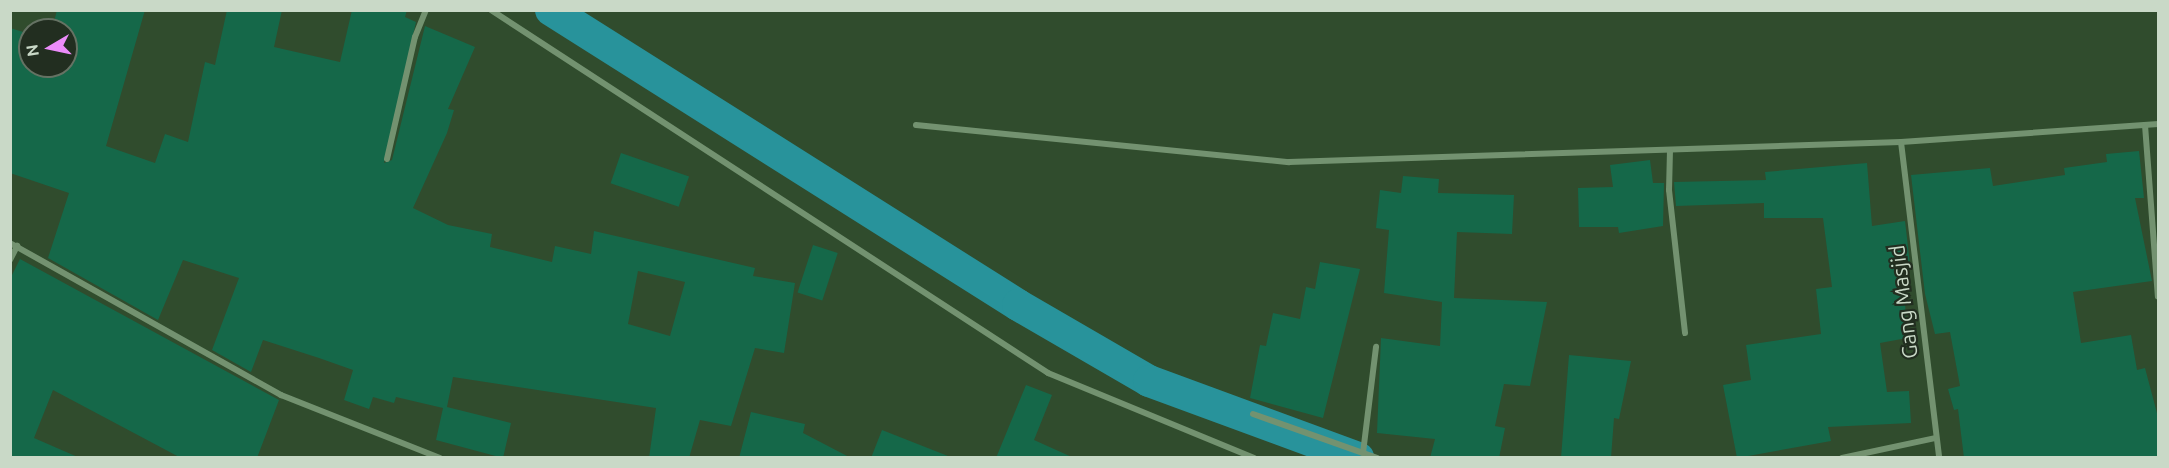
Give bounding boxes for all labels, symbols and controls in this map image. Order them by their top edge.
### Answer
north arrow [18,18,78,78]
text: N [22,43,42,58]
street label: Gang Masjid [1884,244,1922,360]

